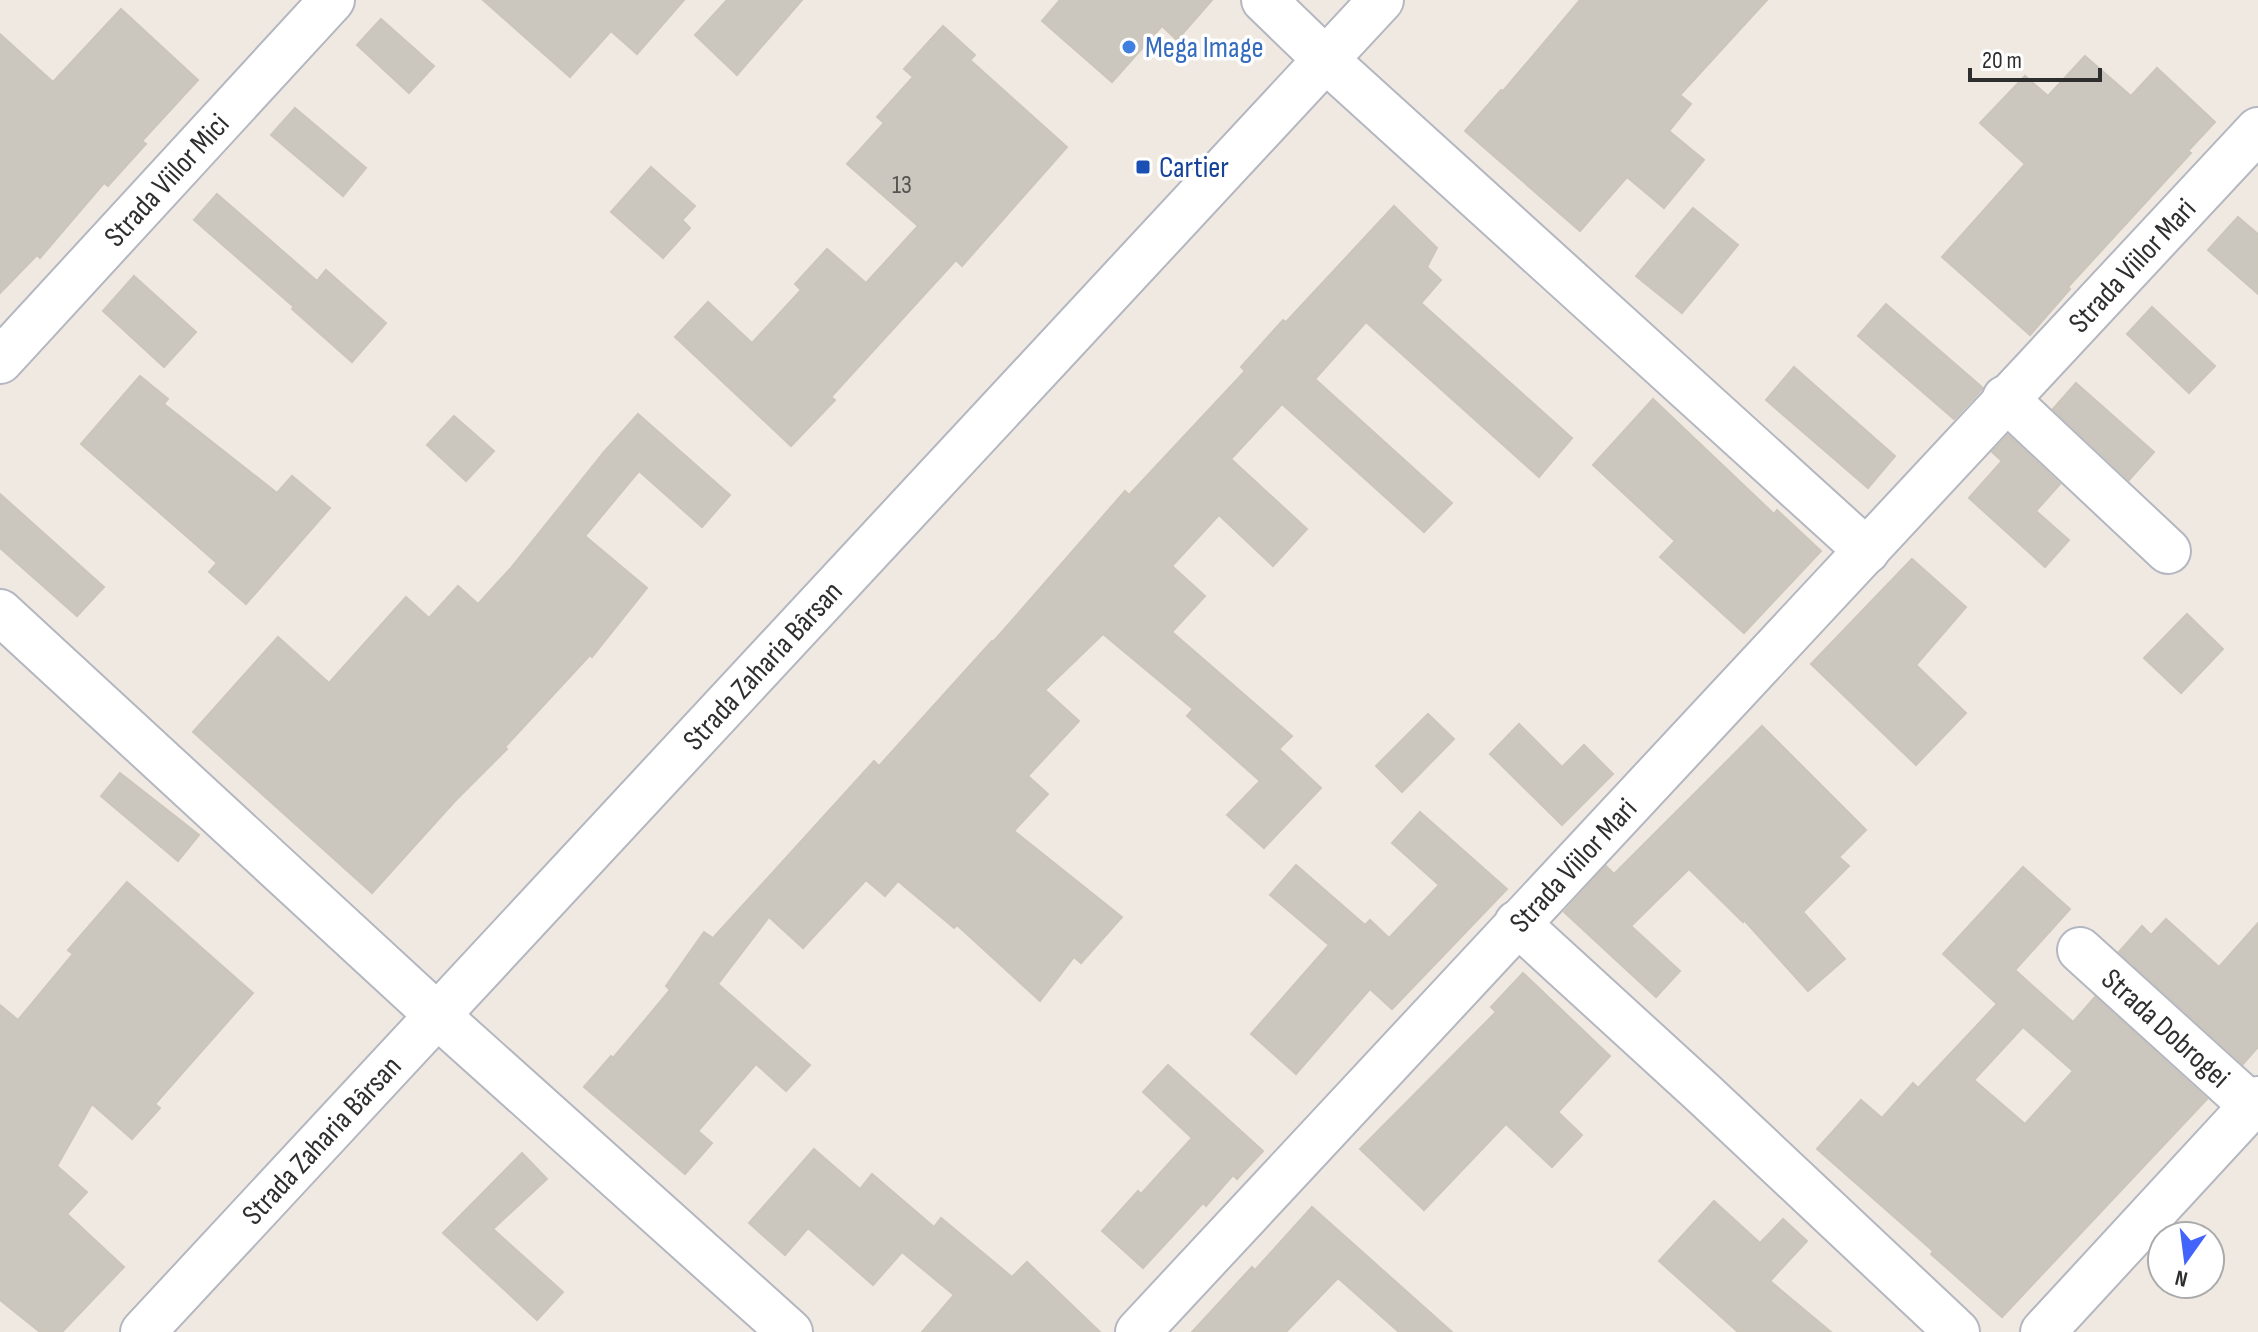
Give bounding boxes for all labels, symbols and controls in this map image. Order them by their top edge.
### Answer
place label: Mega Image [1145,30,1264,66]
scale bar [1970,32,2100,82]
marker: Mega Image [1120,38,1138,56]
text: 20 m [1982,46,2022,75]
street label: Strada Viilor Mici [97,107,237,255]
place label: Cartier [1159,150,1229,186]
marker: Cartier [1134,158,1152,176]
house number: 13 [892,170,912,201]
street label: Strada Viilor Mari [2061,191,2204,341]
street label: Strada Zaharia Bârsan [676,574,850,758]
street label: Strada Viilor Mari [1502,791,1645,940]
street label: Strada Dobrogei [2094,962,2237,1096]
street label: Strada Zaharia Bârsan [235,1049,409,1233]
north arrow [2146,1220,2226,1300]
text: N [2173,1263,2190,1292]

